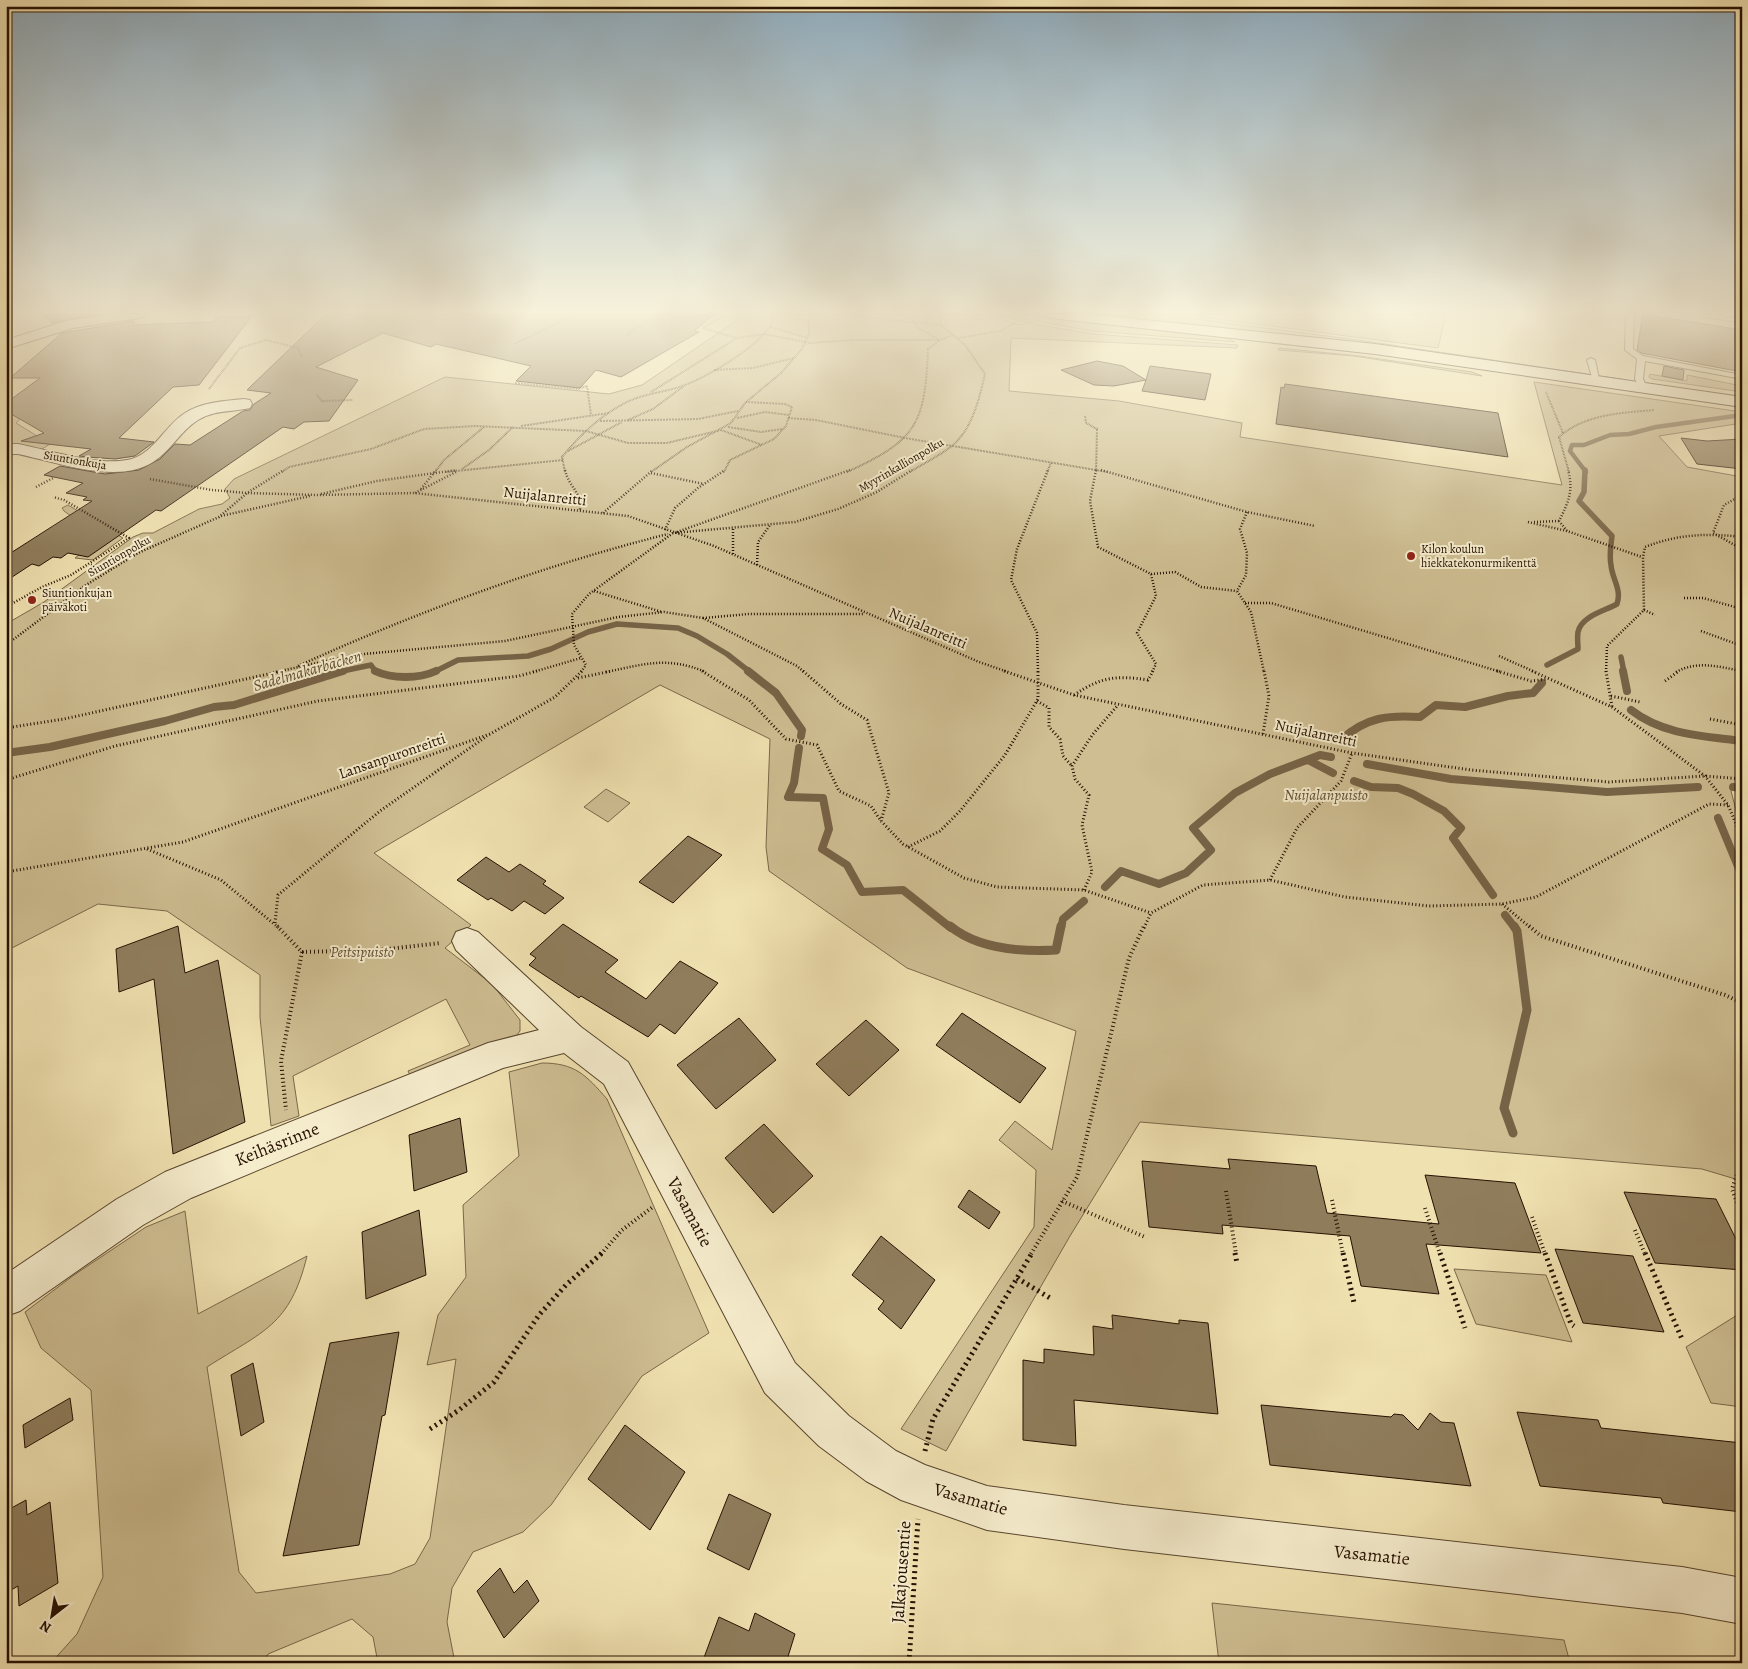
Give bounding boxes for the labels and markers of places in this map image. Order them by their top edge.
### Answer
place label: Kilon koulun hiekkatekonurmikenttä [1421,541,1537,571]
marker: Kilon koulun hiekkatekonurmikenttä [1405,550,1417,562]
place label: Siuntionkujan päiväkoti [42,585,113,615]
marker: Siuntionkujan päiväkoti [26,594,38,606]

